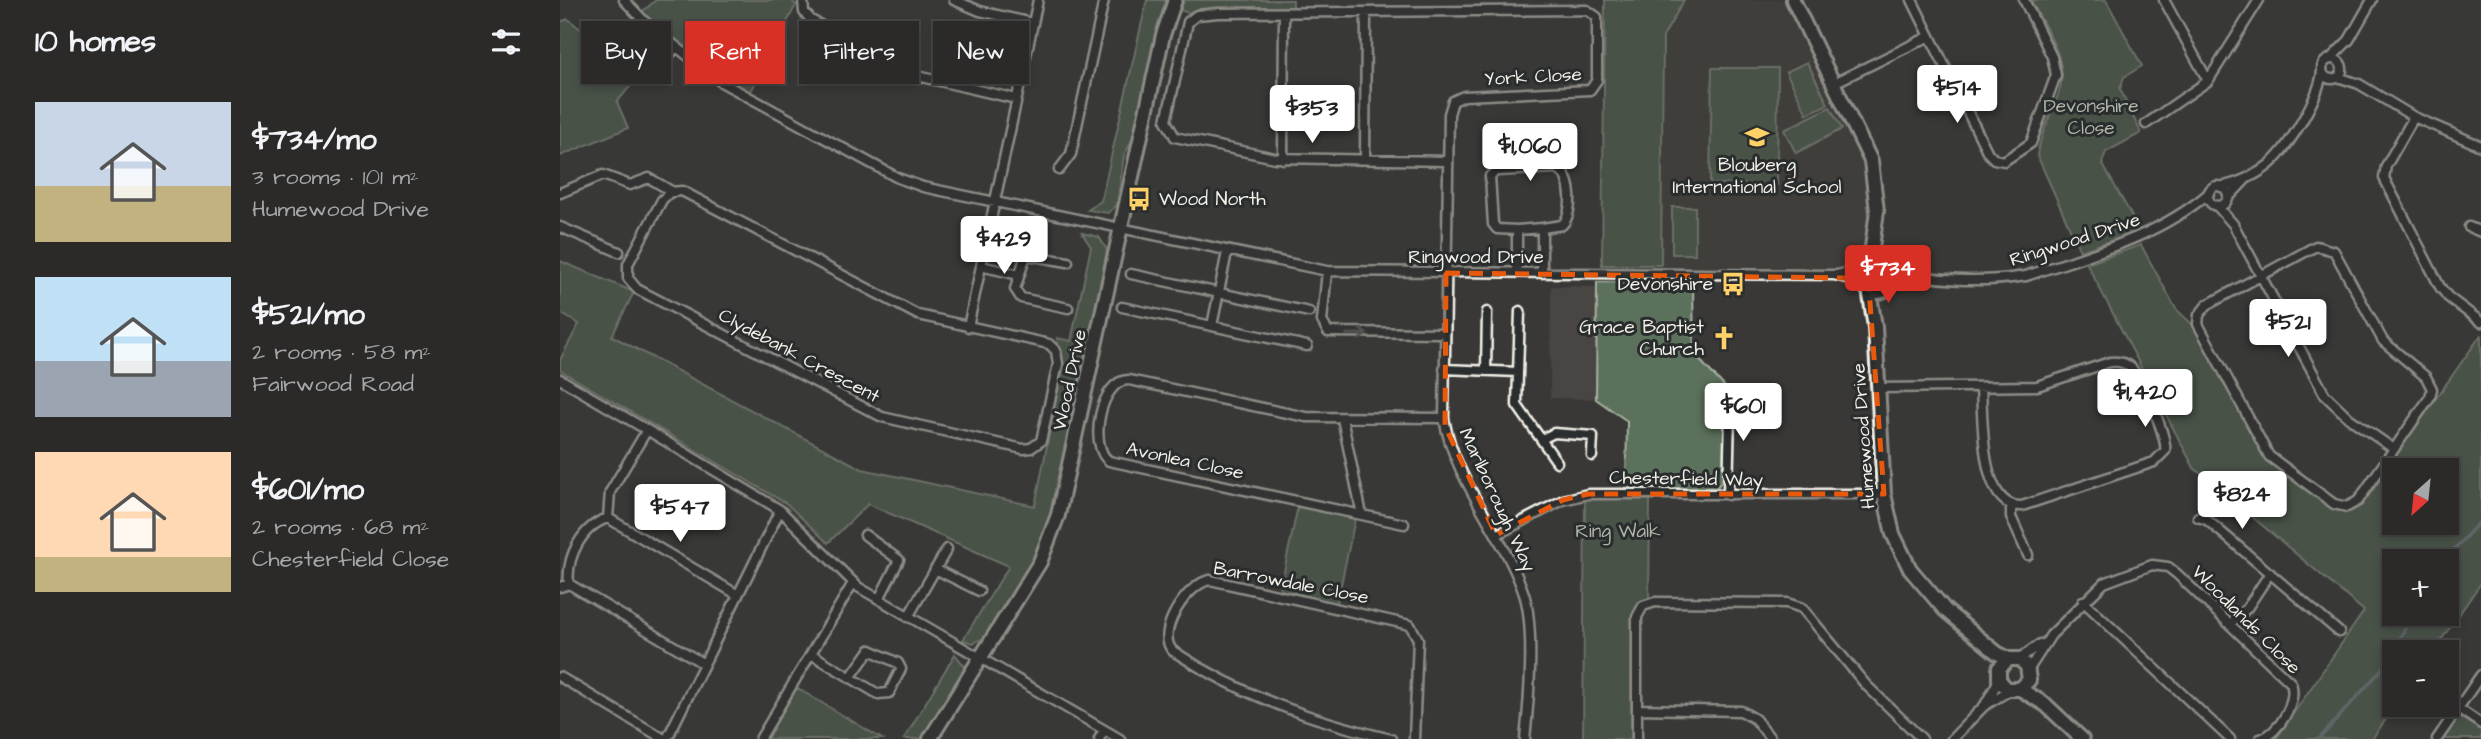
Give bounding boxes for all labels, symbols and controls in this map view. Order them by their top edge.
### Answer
text: 10 homes [35,21,156,63]
chip: Buy [581,21,671,84]
chip: Rent [685,21,785,84]
chip: Filters [799,21,919,84]
chip: New [933,21,1029,84]
icon: filters [487,23,525,61]
street label: York Close [1484,61,1582,93]
pin: $514 [1916,66,1998,125]
text: $514 [1933,72,1981,104]
pin: $353 [1271,86,1353,145]
text: $353 [1286,92,1338,124]
park label: Devonshire Close [2043,93,2139,142]
text: $734/mo [252,119,377,161]
school or university icon: Blouberg International School [1743,123,1771,151]
pin: $1,060 [1473,124,1587,183]
icon: home [91,130,175,214]
text: $1,060 [1498,130,1562,162]
place label: Blouberg International School [1673,152,1842,201]
text: 3 rooms · 101 m² [252,161,419,193]
bus stop icon: Wood North [1125,185,1153,213]
place label: Wood North [1159,186,1266,213]
text: Humewood Drive [252,193,429,225]
street label: Ringwood Drive [2006,206,2144,275]
pin: $429 [963,216,1045,276]
text: $429 [977,223,1031,255]
street label: Ringwood Drive [1408,244,1544,272]
pin: $734 [1847,246,1929,305]
text: $734 [1861,252,1915,284]
bus stop icon: Devonshire [1719,270,1747,298]
place label: Devonshire [1618,271,1713,298]
text: $521/mo [252,294,365,336]
pin: $521 [2247,300,2329,359]
street label: Clydebank Crescent [713,302,885,411]
icon: home [91,305,175,389]
text: $521 [2265,306,2311,338]
place label: Grace Baptist Church [1579,314,1705,363]
church icon: Grace Baptist Church [1710,324,1738,352]
street label: Wood Drive [1046,327,1094,433]
one-way arrow [1346,327,1369,341]
text: 2 rooms · 58 m² [252,336,431,368]
street label: Humewood Drive [1845,362,1883,510]
text: Fairwood Road [252,368,414,400]
pin: $1,420 [2088,370,2202,429]
text: $1,420 [2113,376,2177,408]
pin: $601 [1702,384,1784,443]
text: $601 [1721,390,1765,422]
street label: Marlborough Way [1451,424,1542,577]
street label: Avonlea Close [1124,435,1246,487]
north arrow [2382,458,2459,536]
map controls [2382,458,2459,717]
street label: Chesterfield Way [1609,464,1764,495]
text: $601/mo [252,469,364,511]
pin: $824 [2201,472,2283,531]
text: $824 [2214,478,2270,510]
icon: home [91,480,175,564]
pin: $547 [639,484,721,544]
text: $547 [651,491,709,523]
text: 2 rooms · 68 m² [252,511,429,543]
park label: Ring Walk [1575,518,1661,546]
text: Chesterfield Close [252,543,449,575]
button: + [2382,549,2459,626]
street label: Barrowdale Close [1211,555,1371,611]
street label: Woodlands Close [2185,559,2307,681]
button: − [2382,640,2459,717]

